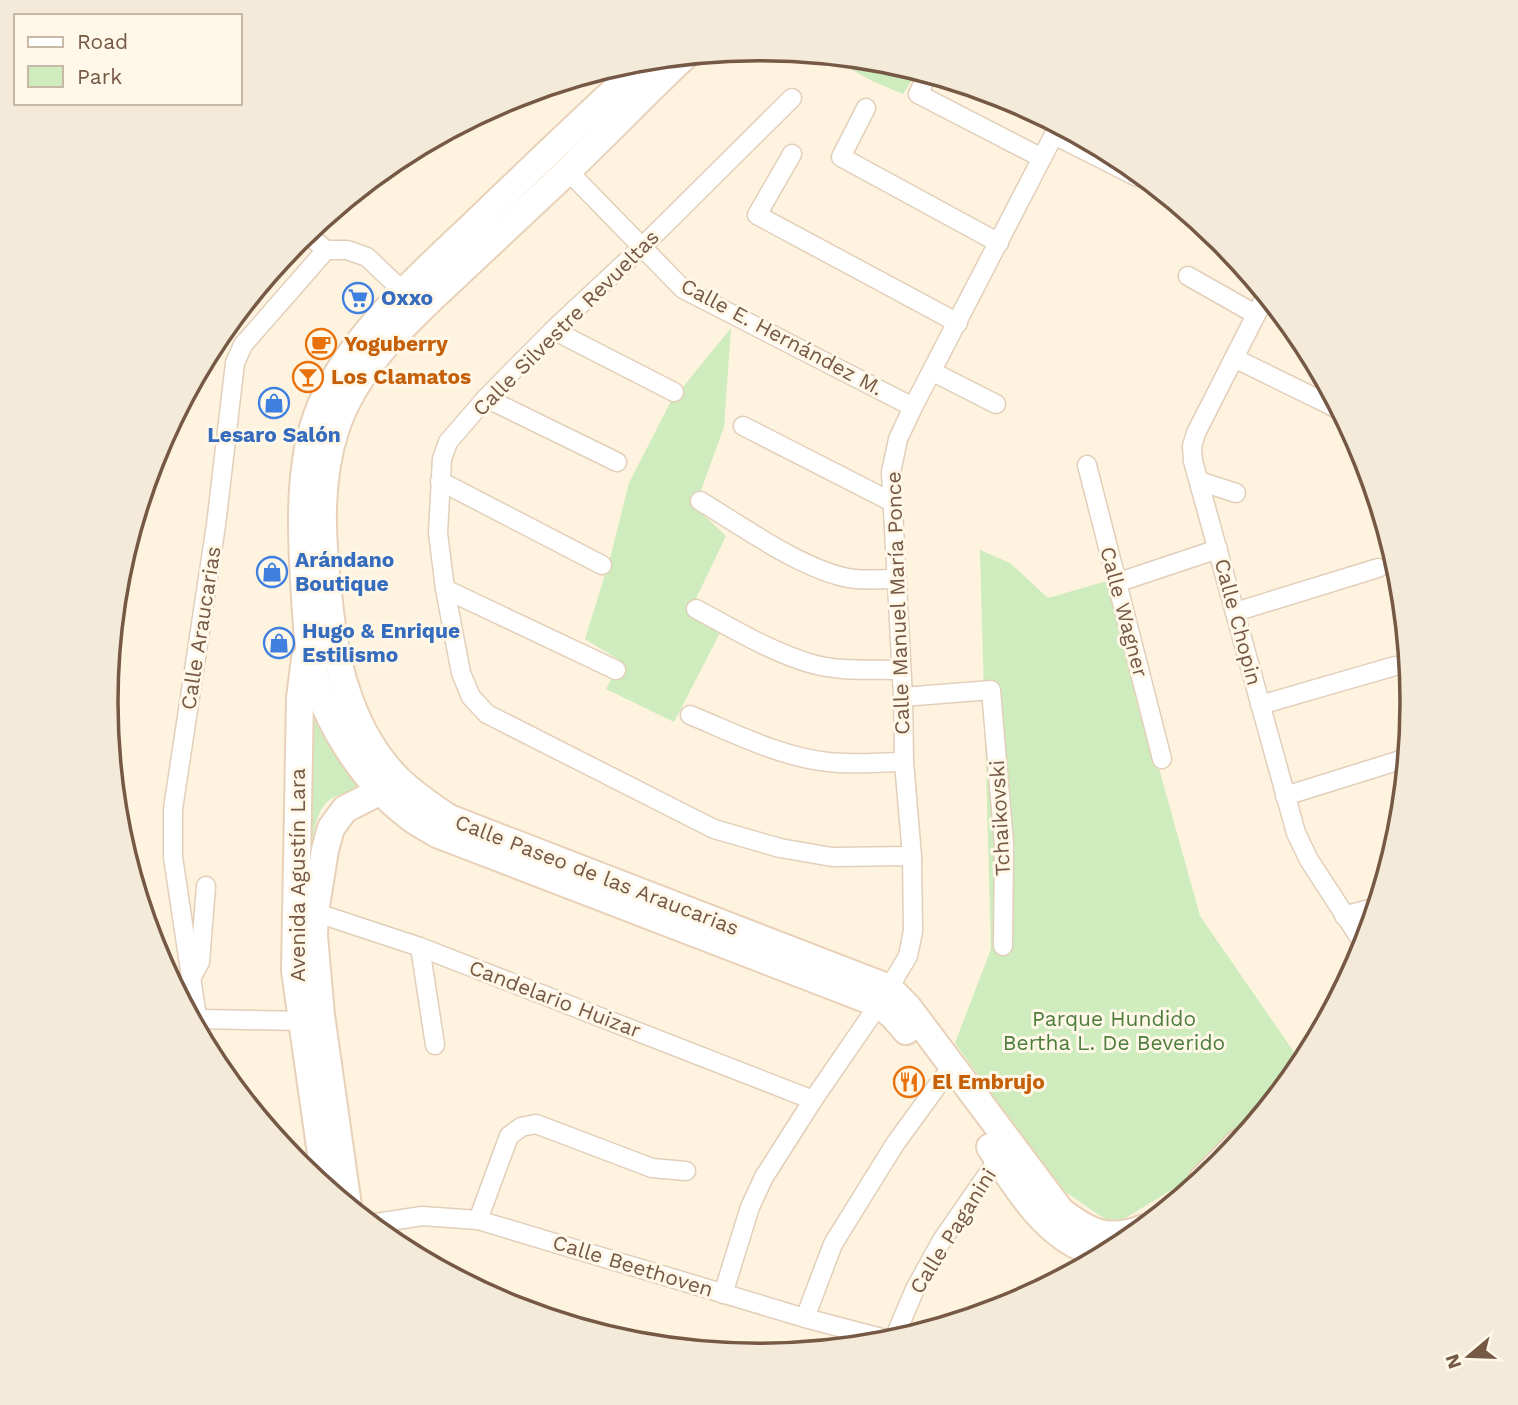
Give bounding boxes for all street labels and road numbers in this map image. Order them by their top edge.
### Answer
street label: Calle Silvestre Revueltas [467,224,664,421]
street label: Calle E. Hernández M. [677,273,888,401]
street label: Calle Manuel María Ponce [880,471,915,735]
street label: Calle Araucarias [175,544,226,712]
street label: Calle Wagner [1095,544,1154,680]
street label: Calle Chopin [1210,556,1267,688]
street label: Tchaikovski [984,759,1015,877]
street label: Avenida Agustín Lara [285,768,310,982]
street label: Calle Paseo de las Araucarias [452,809,743,940]
street label: Candelario Huizar [466,954,645,1043]
street label: Calle Paganini [904,1163,1001,1298]
street label: Calle Beethoven [550,1229,716,1302]

